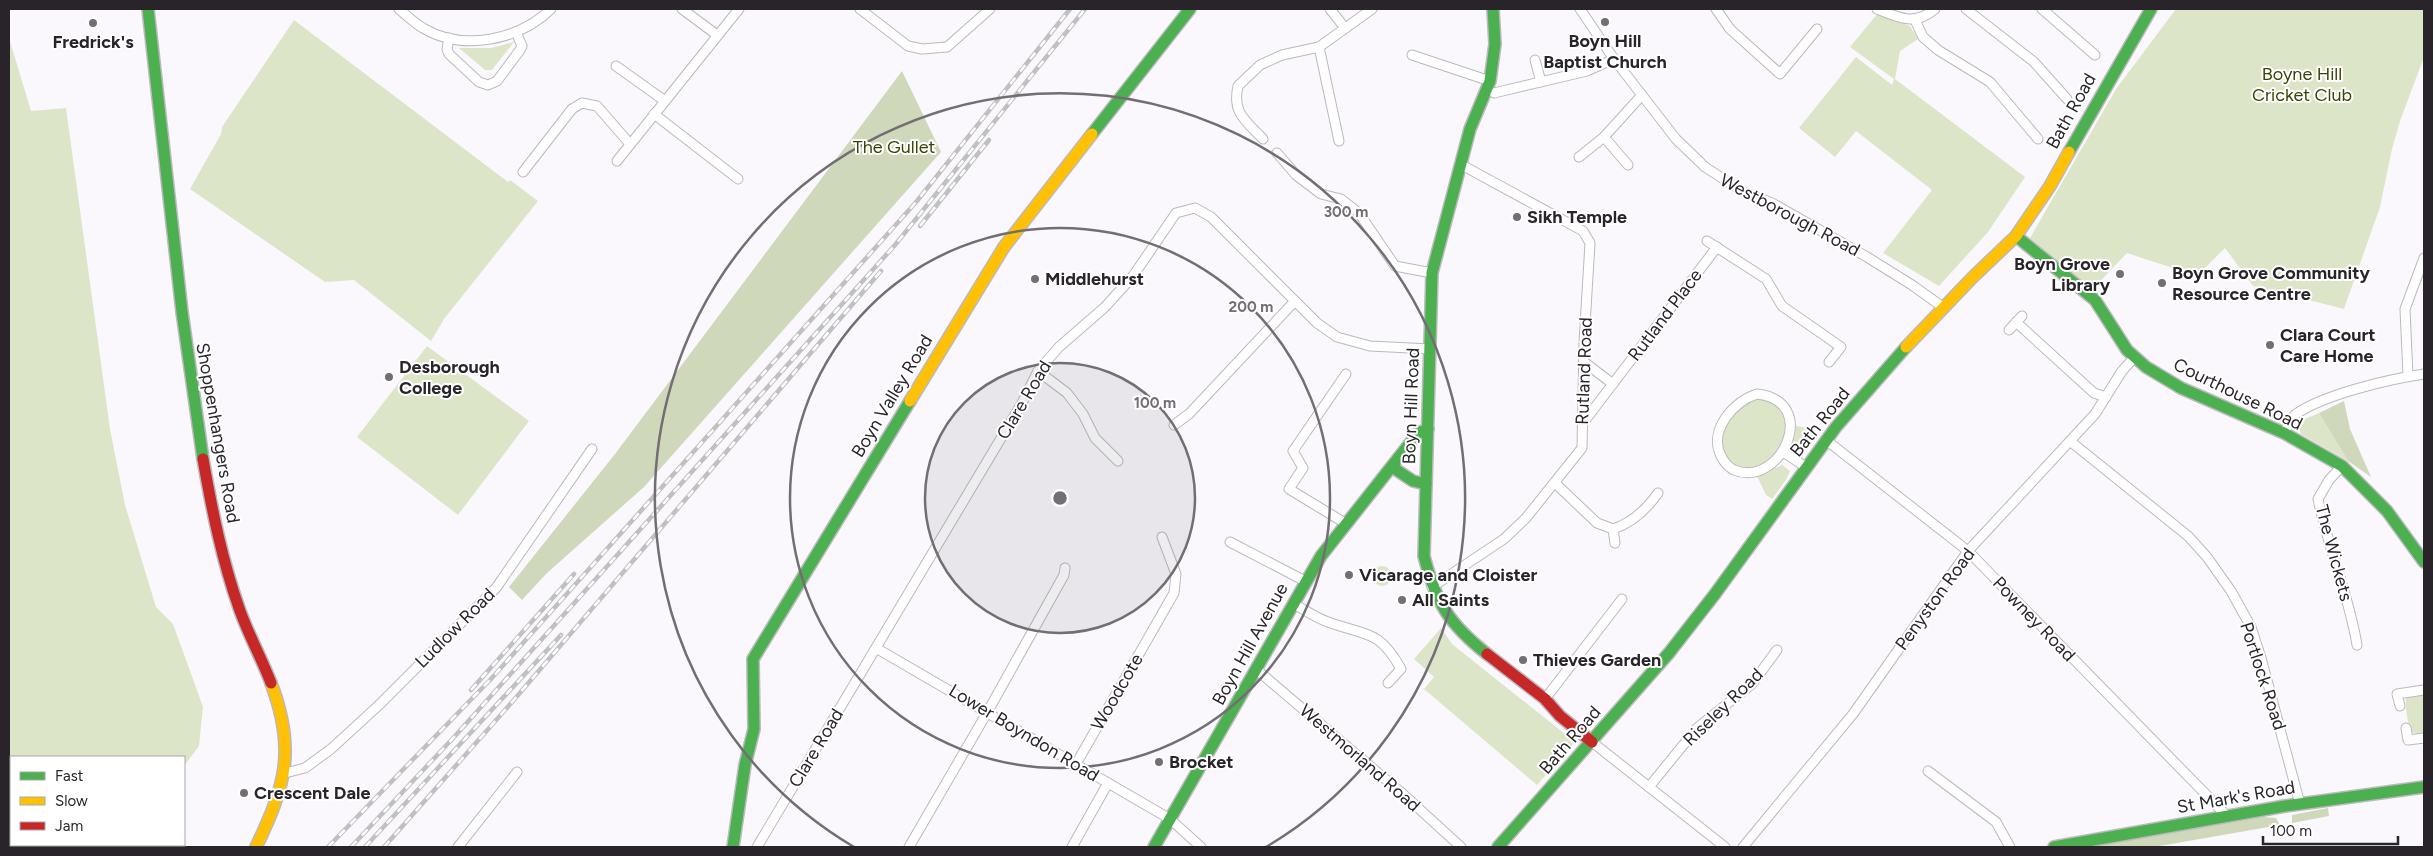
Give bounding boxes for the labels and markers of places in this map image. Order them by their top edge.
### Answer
marker: Boyn Hill Baptist Church [1599,16,1611,28]
marker: Fredrick's [87,17,99,29]
place label: Boyn Hill Baptist Church [1543,30,1667,73]
place label: Fredrick's [52,31,134,53]
place label: Sikh Temple [1527,206,1627,228]
marker: Sikh Temple [1511,211,1523,223]
place label: Boyn Grove Library [2014,253,2111,296]
place label: Boyn Grove Community Resource Centre [2172,262,2370,305]
place label: Middlehurst [1045,268,1144,290]
marker: Boyn Grove Library [2114,268,2126,280]
marker: Middlehurst [1029,273,1041,285]
marker: Boyn Grove Community Resource Centre [2156,277,2168,289]
place label: Clara Court Care Home [2280,324,2376,367]
marker: Clara Court Care Home [2264,339,2276,351]
place label: Desborough College [399,356,500,399]
marker: Desborough College [383,371,395,383]
centre of rings [1051,489,1069,507]
place label: Vicarage and Cloister [1359,564,1538,586]
marker: Vicarage and Cloister [1343,569,1355,581]
place label: All Saints [1412,589,1490,611]
marker: All Saints [1396,594,1408,606]
place label: Thieves Garden [1533,649,1661,671]
marker: Thieves Garden [1517,654,1529,666]
place label: Brocket [1169,751,1234,773]
marker: Brocket [1153,756,1165,768]
place label: Crescent Dale [254,782,370,804]
marker: Crescent Dale [238,787,250,799]

